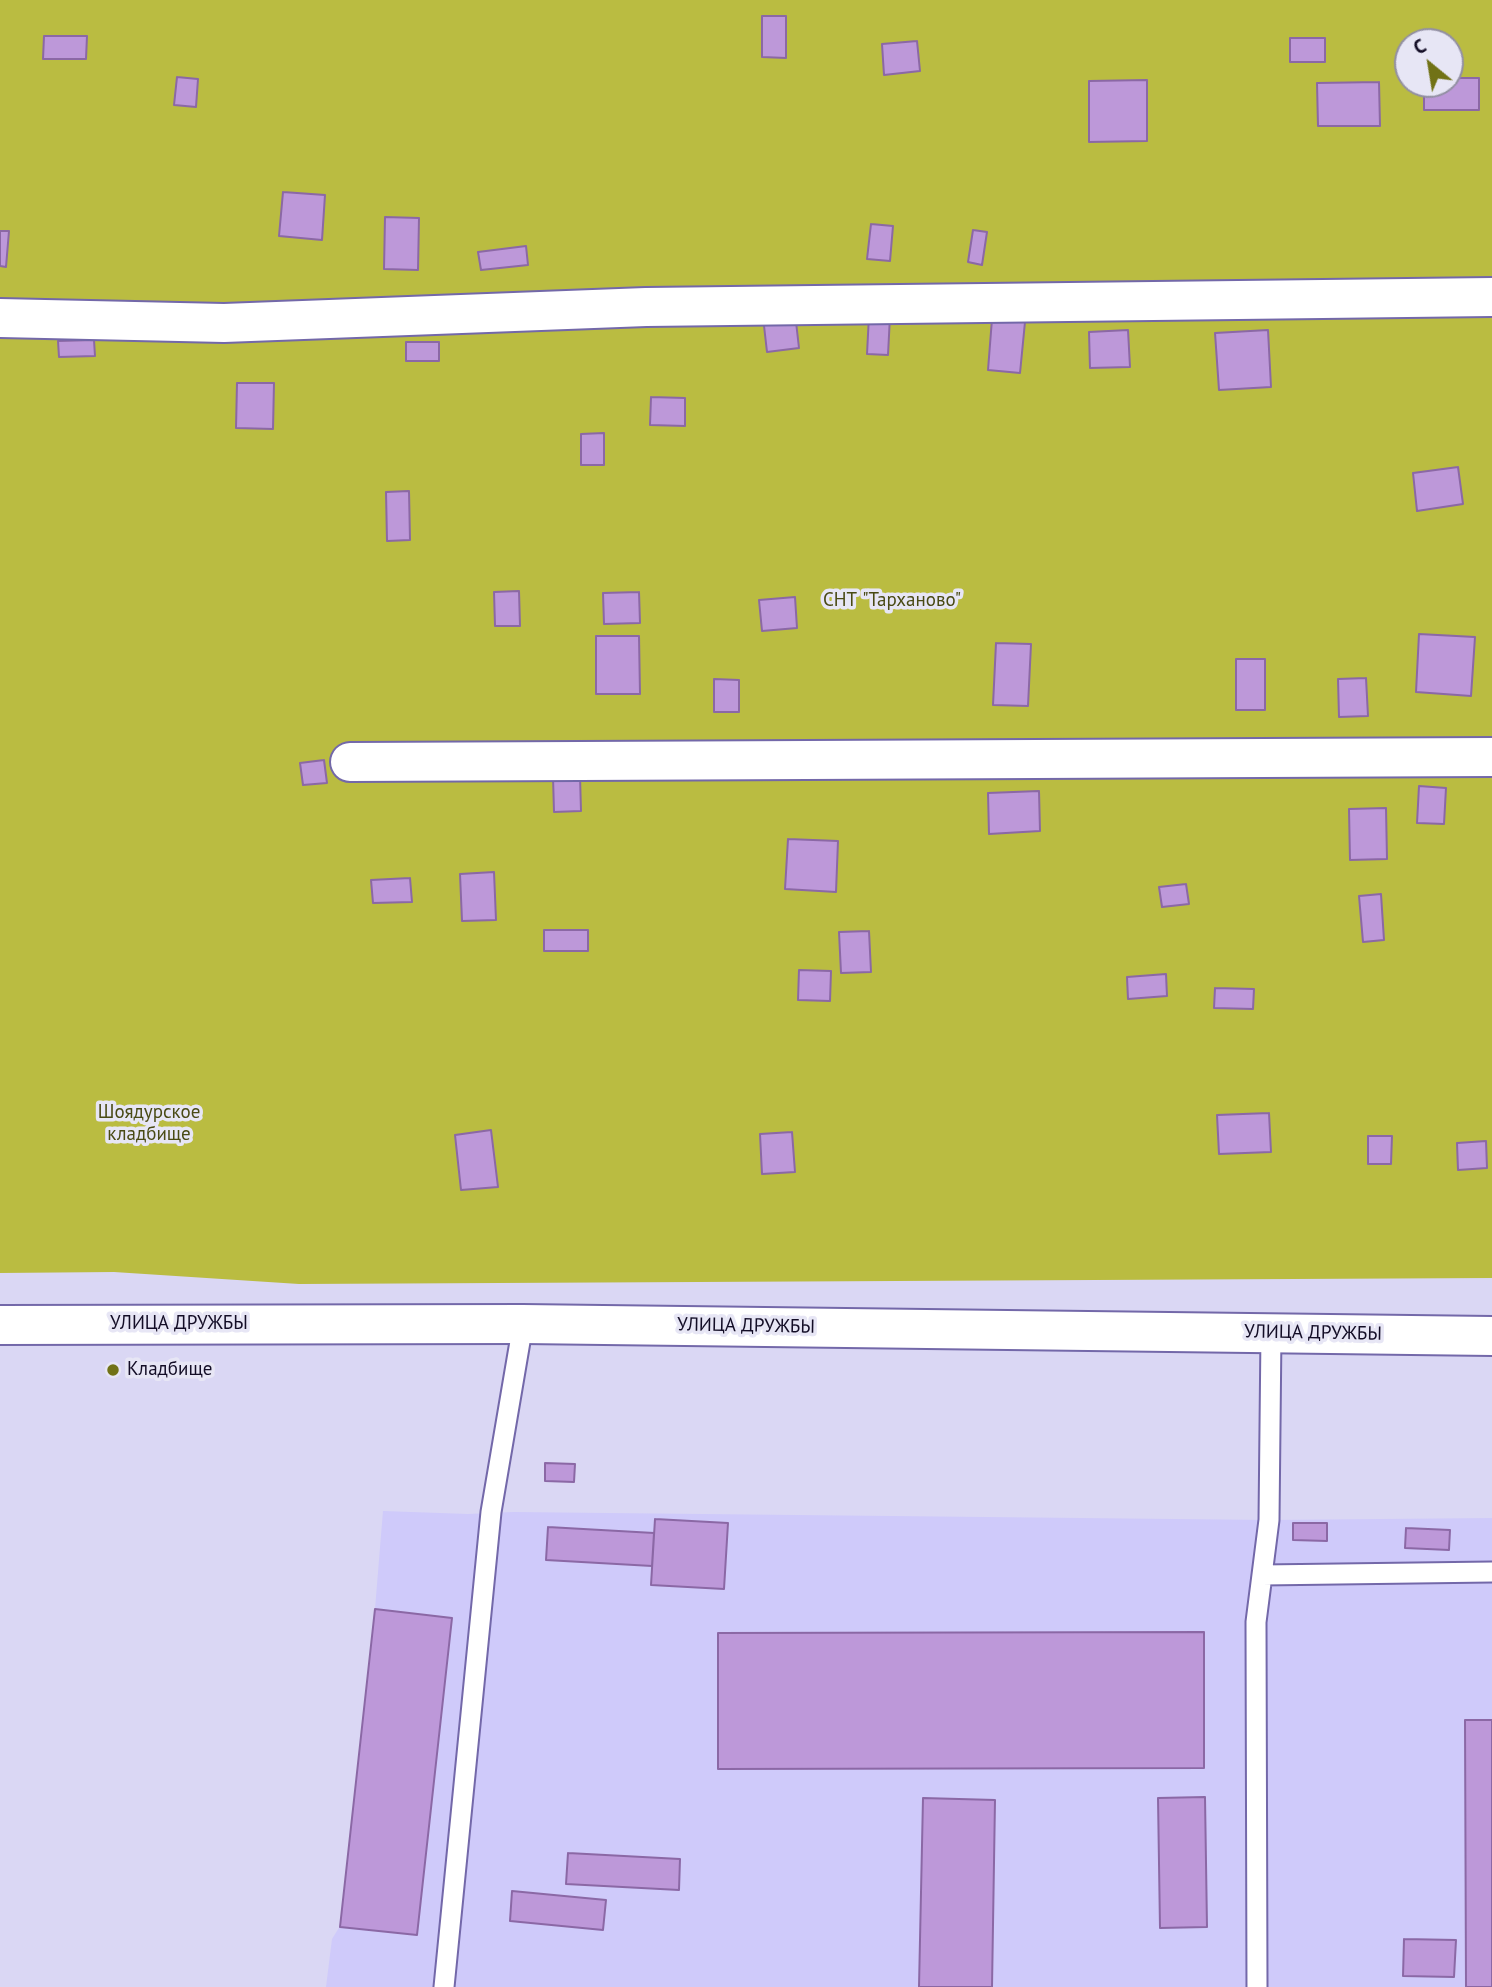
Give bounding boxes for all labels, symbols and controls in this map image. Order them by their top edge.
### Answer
north arrow [1394,28,1464,98]
text: С [1409,33,1430,60]
park label: СНТ "Тарханово" [823,590,961,612]
park label: Шоядурское кладбище [98,1102,200,1146]
street label: УЛИЦА ДРУЖБЫ [110,1313,248,1335]
street label: УЛИЦА ДРУЖБЫ [677,1313,815,1339]
street label: УЛИЦА ДРУЖБЫ [1244,1320,1382,1346]
place label: Кладбище [127,1359,212,1381]
marker: Кладбище [105,1362,121,1378]

